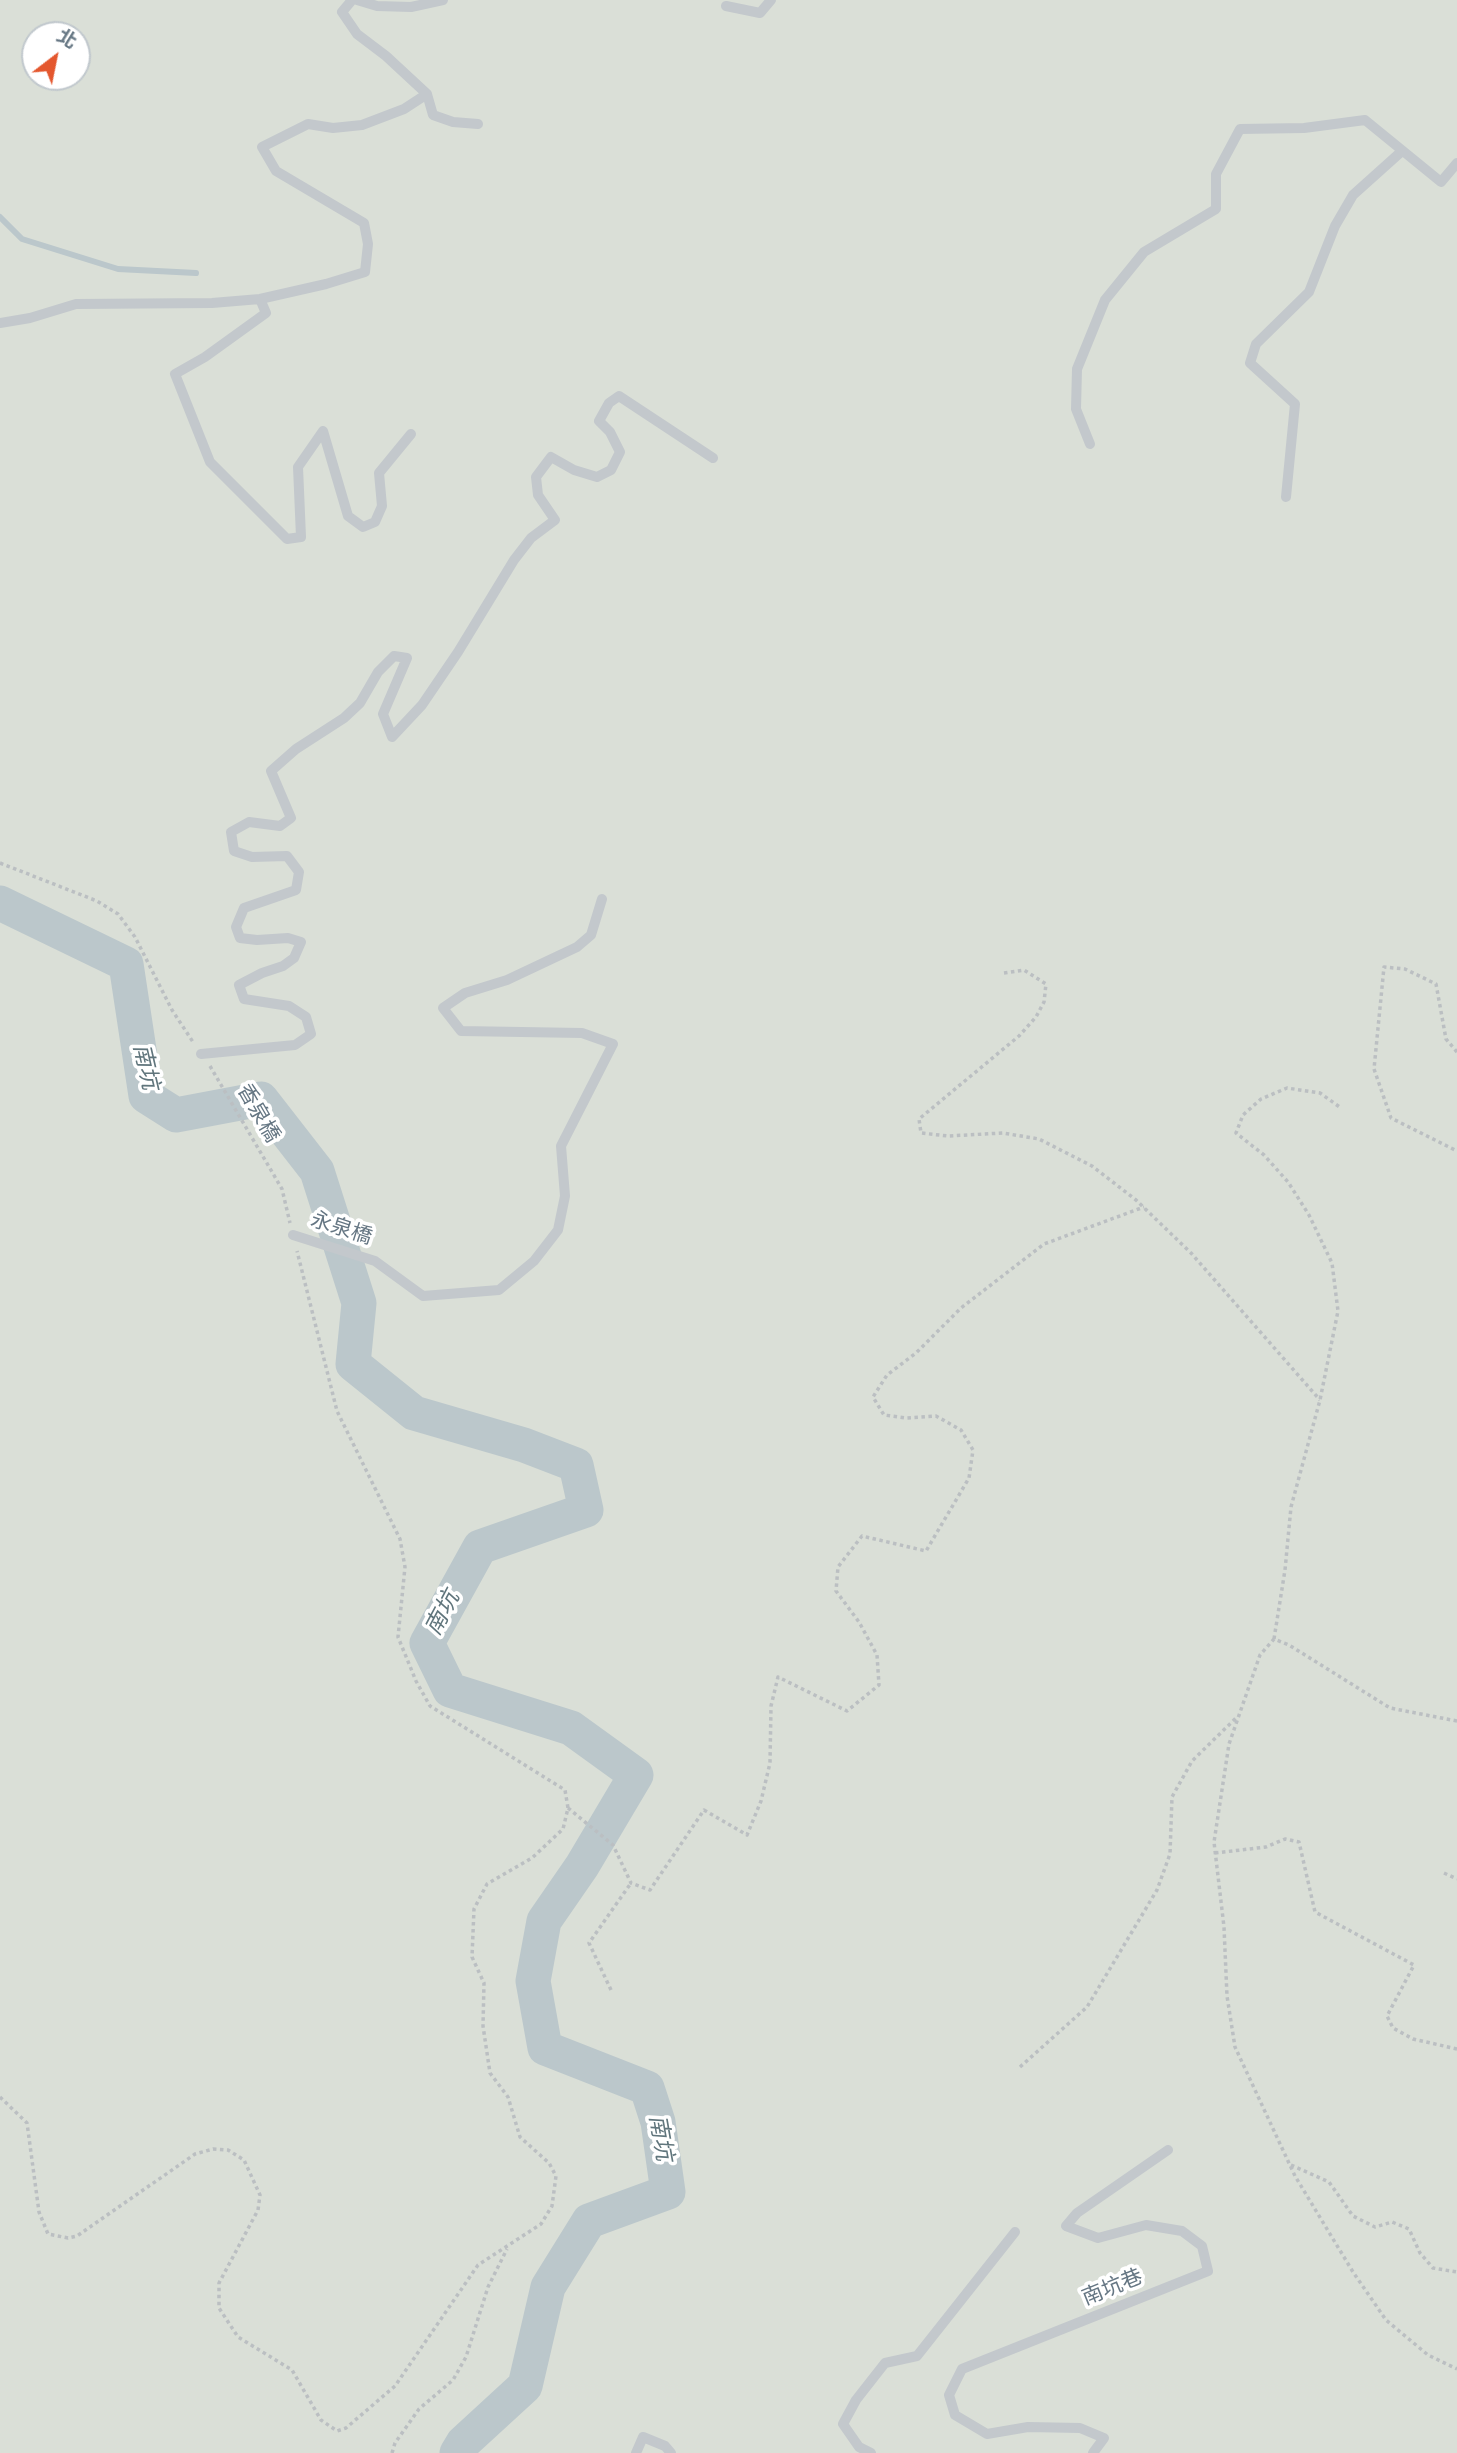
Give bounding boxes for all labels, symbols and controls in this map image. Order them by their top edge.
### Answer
north arrow [21,21,91,91]
text: 北 [51,23,82,56]
water label: 南坑 [125,1041,163,1093]
street label: 香泉橋 [230,1080,284,1148]
street label: 永泉橋 [307,1208,375,1252]
water label: 南坑 [421,1587,467,1641]
water label: 南坑 [641,2113,677,2163]
street label: 南坑巷 [1079,2266,1147,2312]

